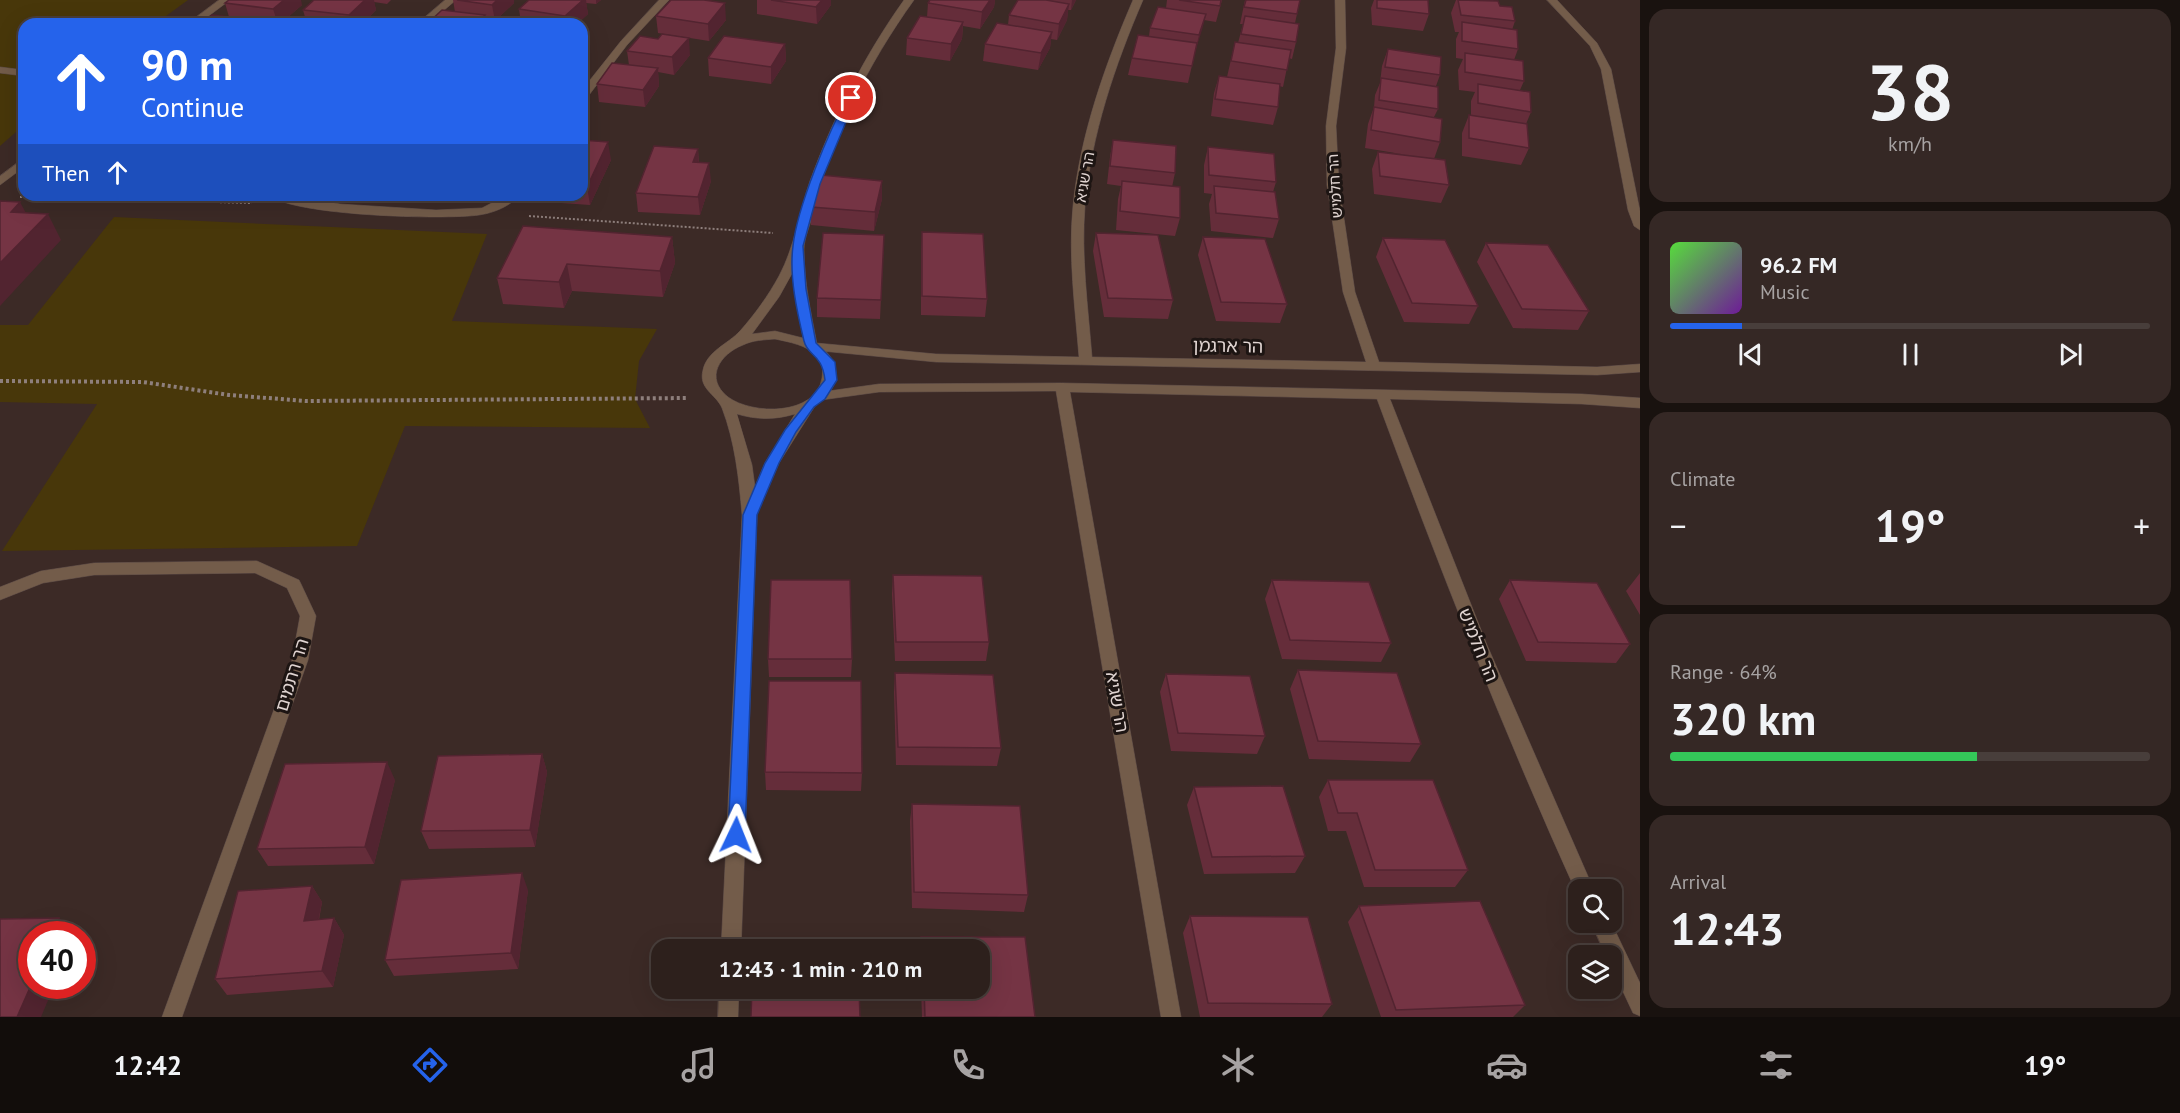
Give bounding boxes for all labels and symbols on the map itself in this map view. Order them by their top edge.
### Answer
pin [825,72,876,123]
street label: הר שגיא [1071,150,1098,204]
street label: הר חלמיש [1323,153,1346,219]
street label: הר ארגמן [1193,333,1263,358]
street label: הר חלמיש [1453,605,1504,685]
street label: הר רתמים [270,636,314,714]
street label: הר שגיא [1101,670,1134,734]
position arrow [704,803,768,867]
speed limit sign: 40 [18,921,96,999]

